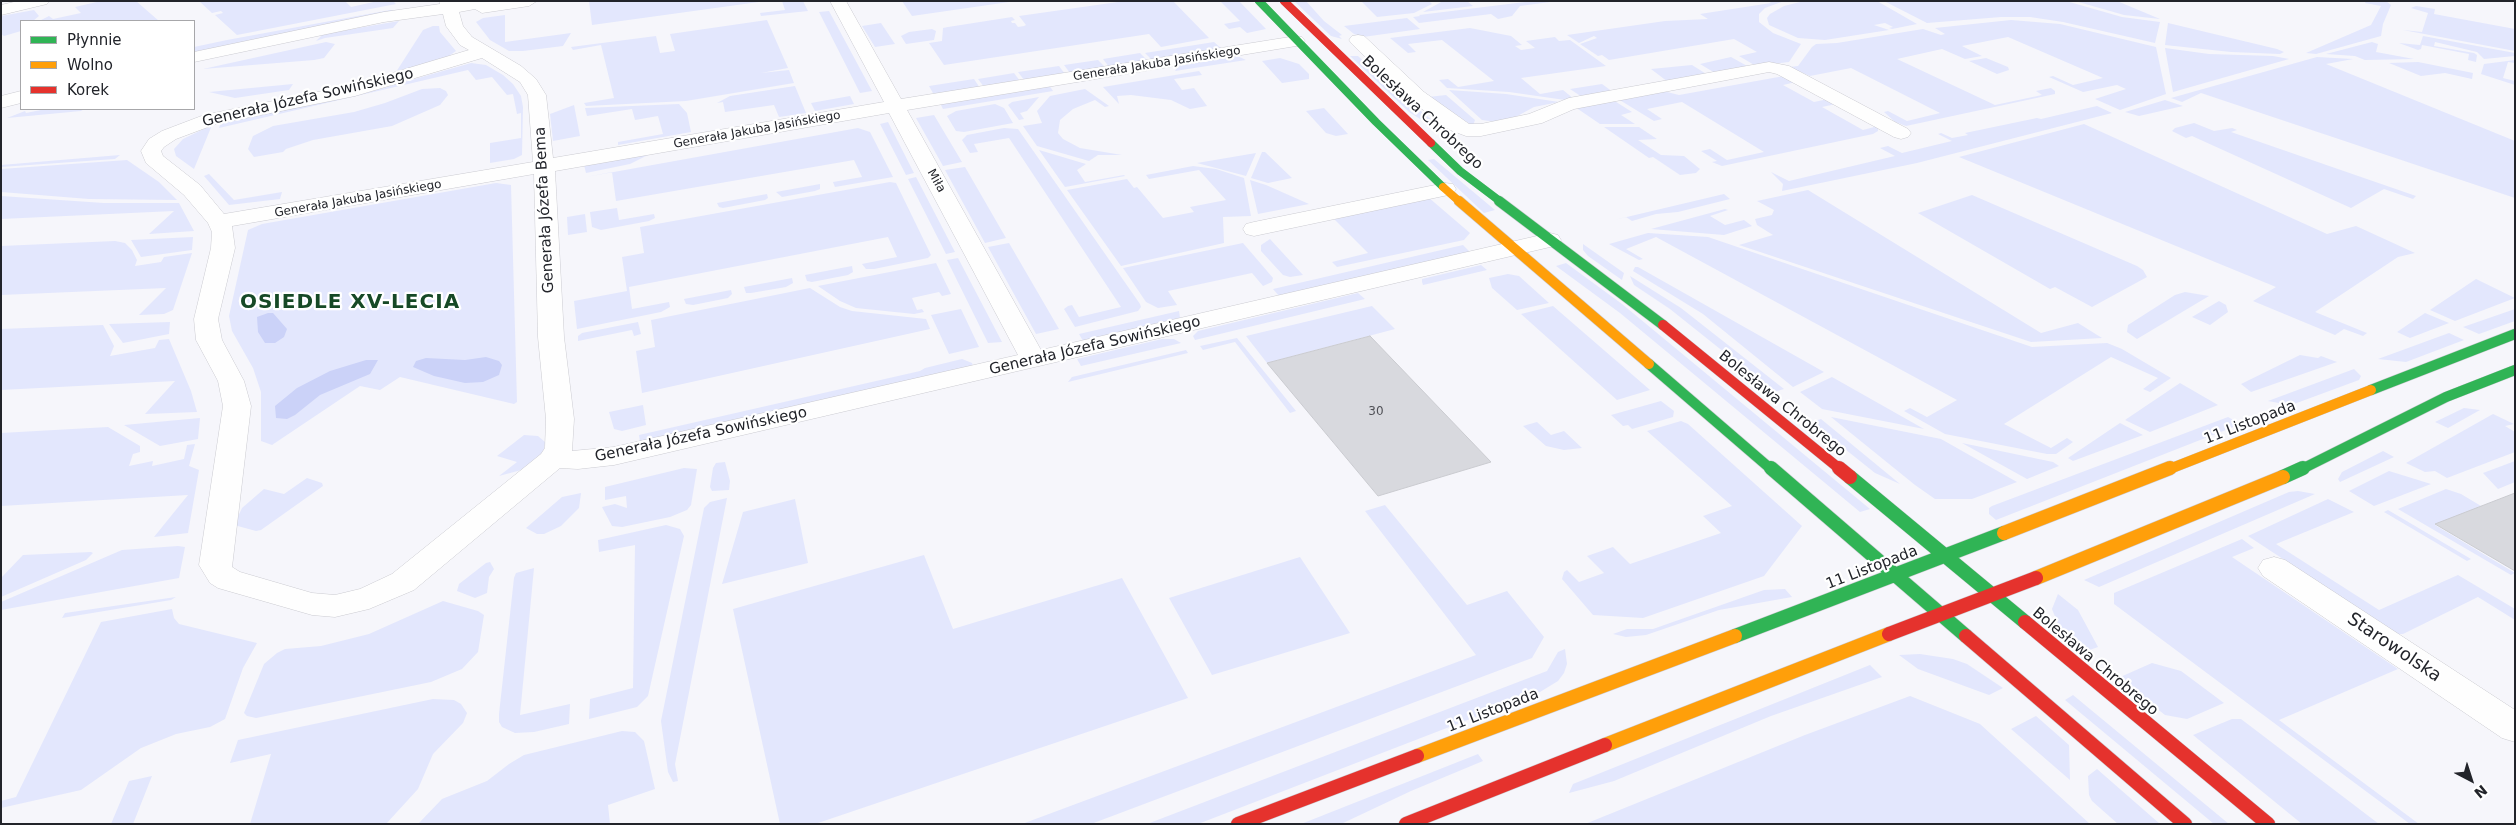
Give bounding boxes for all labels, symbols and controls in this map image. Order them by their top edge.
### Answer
legend [20,20,195,110]
text: Płynnie [67,31,122,49]
street label: Generała Jakuba Jasińskiego [1072,44,1242,84]
street label: Bolesława Chrobrego [1358,52,1486,174]
text: Wolno [67,56,113,74]
street label: Generała Józefa Sowińskiego [201,65,415,131]
text: Korek [67,81,109,99]
street label: Generała Jakuba Jasińskiego [672,108,842,152]
street label: Generała Józefa Bema [532,126,558,294]
street label: Miła [924,167,948,195]
street label: Generała Jakuba Jasińskiego [273,177,443,221]
district label: OSIEDLE XV-LECIA [238,291,462,315]
street label: Generała Józefa Sowińskiego [988,313,1202,379]
street label: Bolesława Chrobrego [1715,347,1849,461]
street label: 11 Listopada [2202,397,2298,449]
street label: Generała Józefa Sowińskiego [593,404,809,466]
house number: 30 [1368,405,1384,419]
street label: 11 Listopada [1824,542,1920,594]
street label: Bolesława Chrobrego [2028,604,2162,720]
street label: Starowolska [2343,609,2445,687]
street label: 11 Listopada [1445,685,1541,737]
north arrow [2446,755,2496,805]
text: N [2471,782,2490,801]

